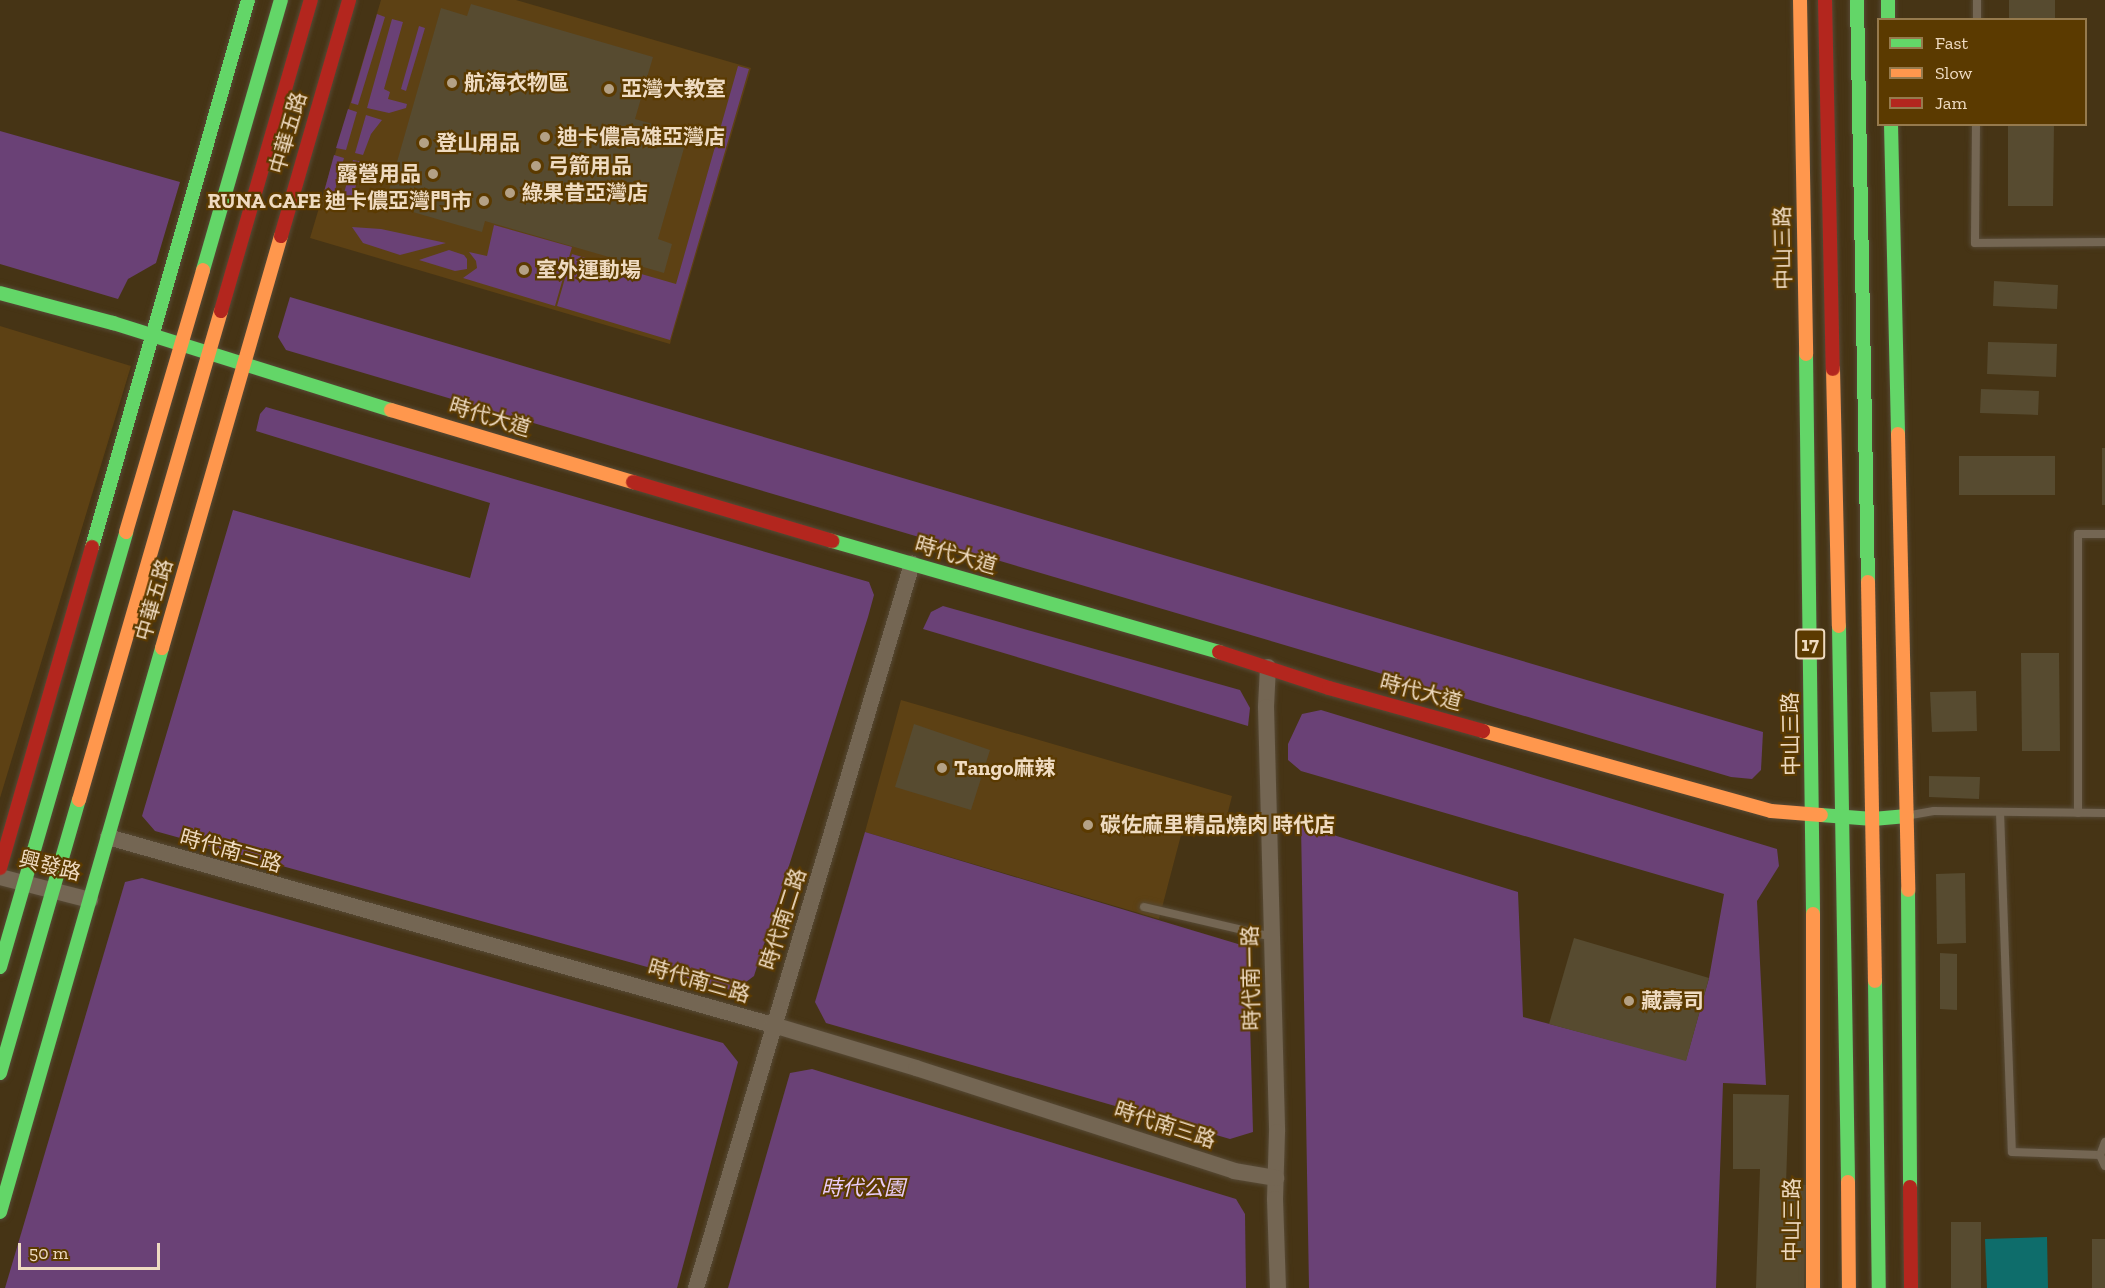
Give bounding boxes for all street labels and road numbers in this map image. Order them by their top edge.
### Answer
street label: 中華五路 [264,89,312,177]
street label: 中山三路 [1770,206,1796,290]
street label: 時代大道 [446,393,534,441]
street label: 時代大道 [912,531,1000,579]
street label: 中華五路 [130,556,178,644]
road number: 17 [1795,627,1825,661]
street label: 時代大道 [1377,669,1465,715]
street label: 中山三路 [1778,692,1804,776]
street label: 時代南三路 [177,824,285,878]
street label: 興發路 [16,846,84,886]
street label: 時代南二路 [755,865,811,973]
street label: 時代南一路 [1237,925,1265,1031]
street label: 時代南三路 [645,954,753,1008]
street label: 時代南三路 [1111,1097,1219,1153]
street label: 中山三路 [1779,1178,1805,1262]

